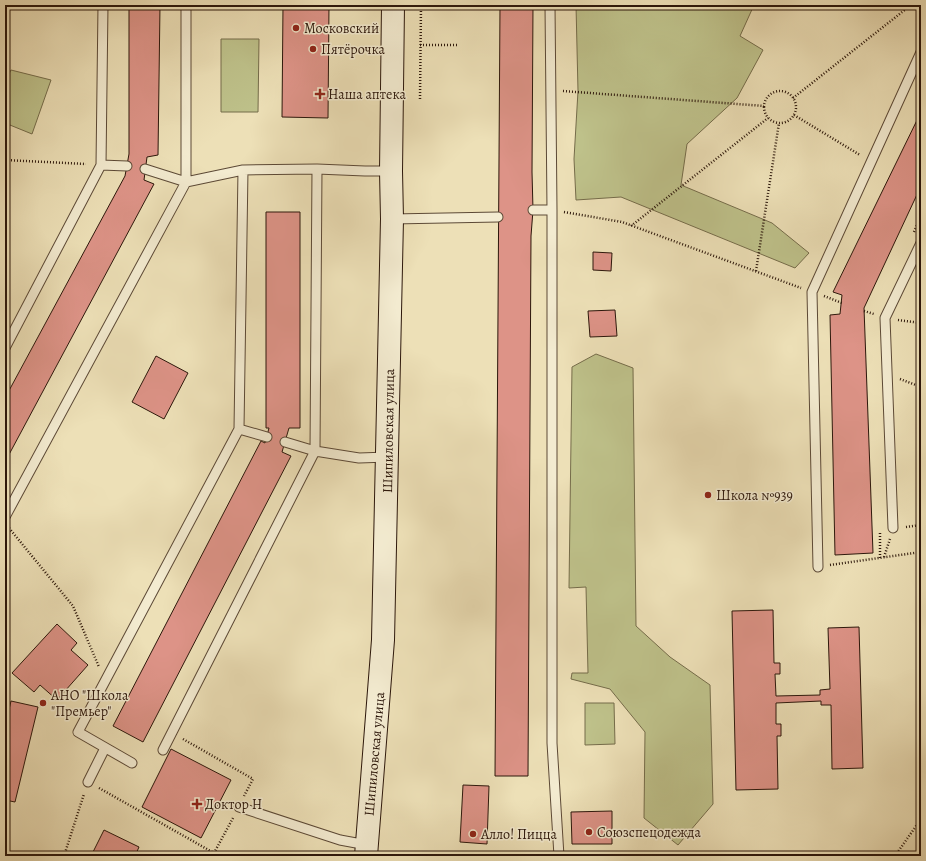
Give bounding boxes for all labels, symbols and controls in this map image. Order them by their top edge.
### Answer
place label: Московский [304,19,379,38]
marker: Московский [291,23,301,33]
place label: Пятёрочка [321,40,385,59]
marker: Пятёрочка [308,44,318,54]
place label: Наша аптека [328,85,406,104]
marker: Наша аптека [315,89,325,99]
street label: Шипиловская улица [378,368,399,493]
place label: Школа №939 [716,486,793,505]
marker: Школа №939 [703,490,713,500]
place label: АНО "Школа "Премьер" [50,686,129,721]
street label: Шипиловская улица [360,691,389,817]
marker: АНО "Школа "Премьер" [38,698,48,708]
place label: Доктор Н [205,795,262,814]
marker: Доктор Н [192,799,202,809]
place label: Союзспецодежда [597,823,701,842]
place label: Алло! Пицца [480,825,558,844]
marker: Союзспецодежда [584,827,594,837]
marker: Алло! Пицца [468,829,478,839]

